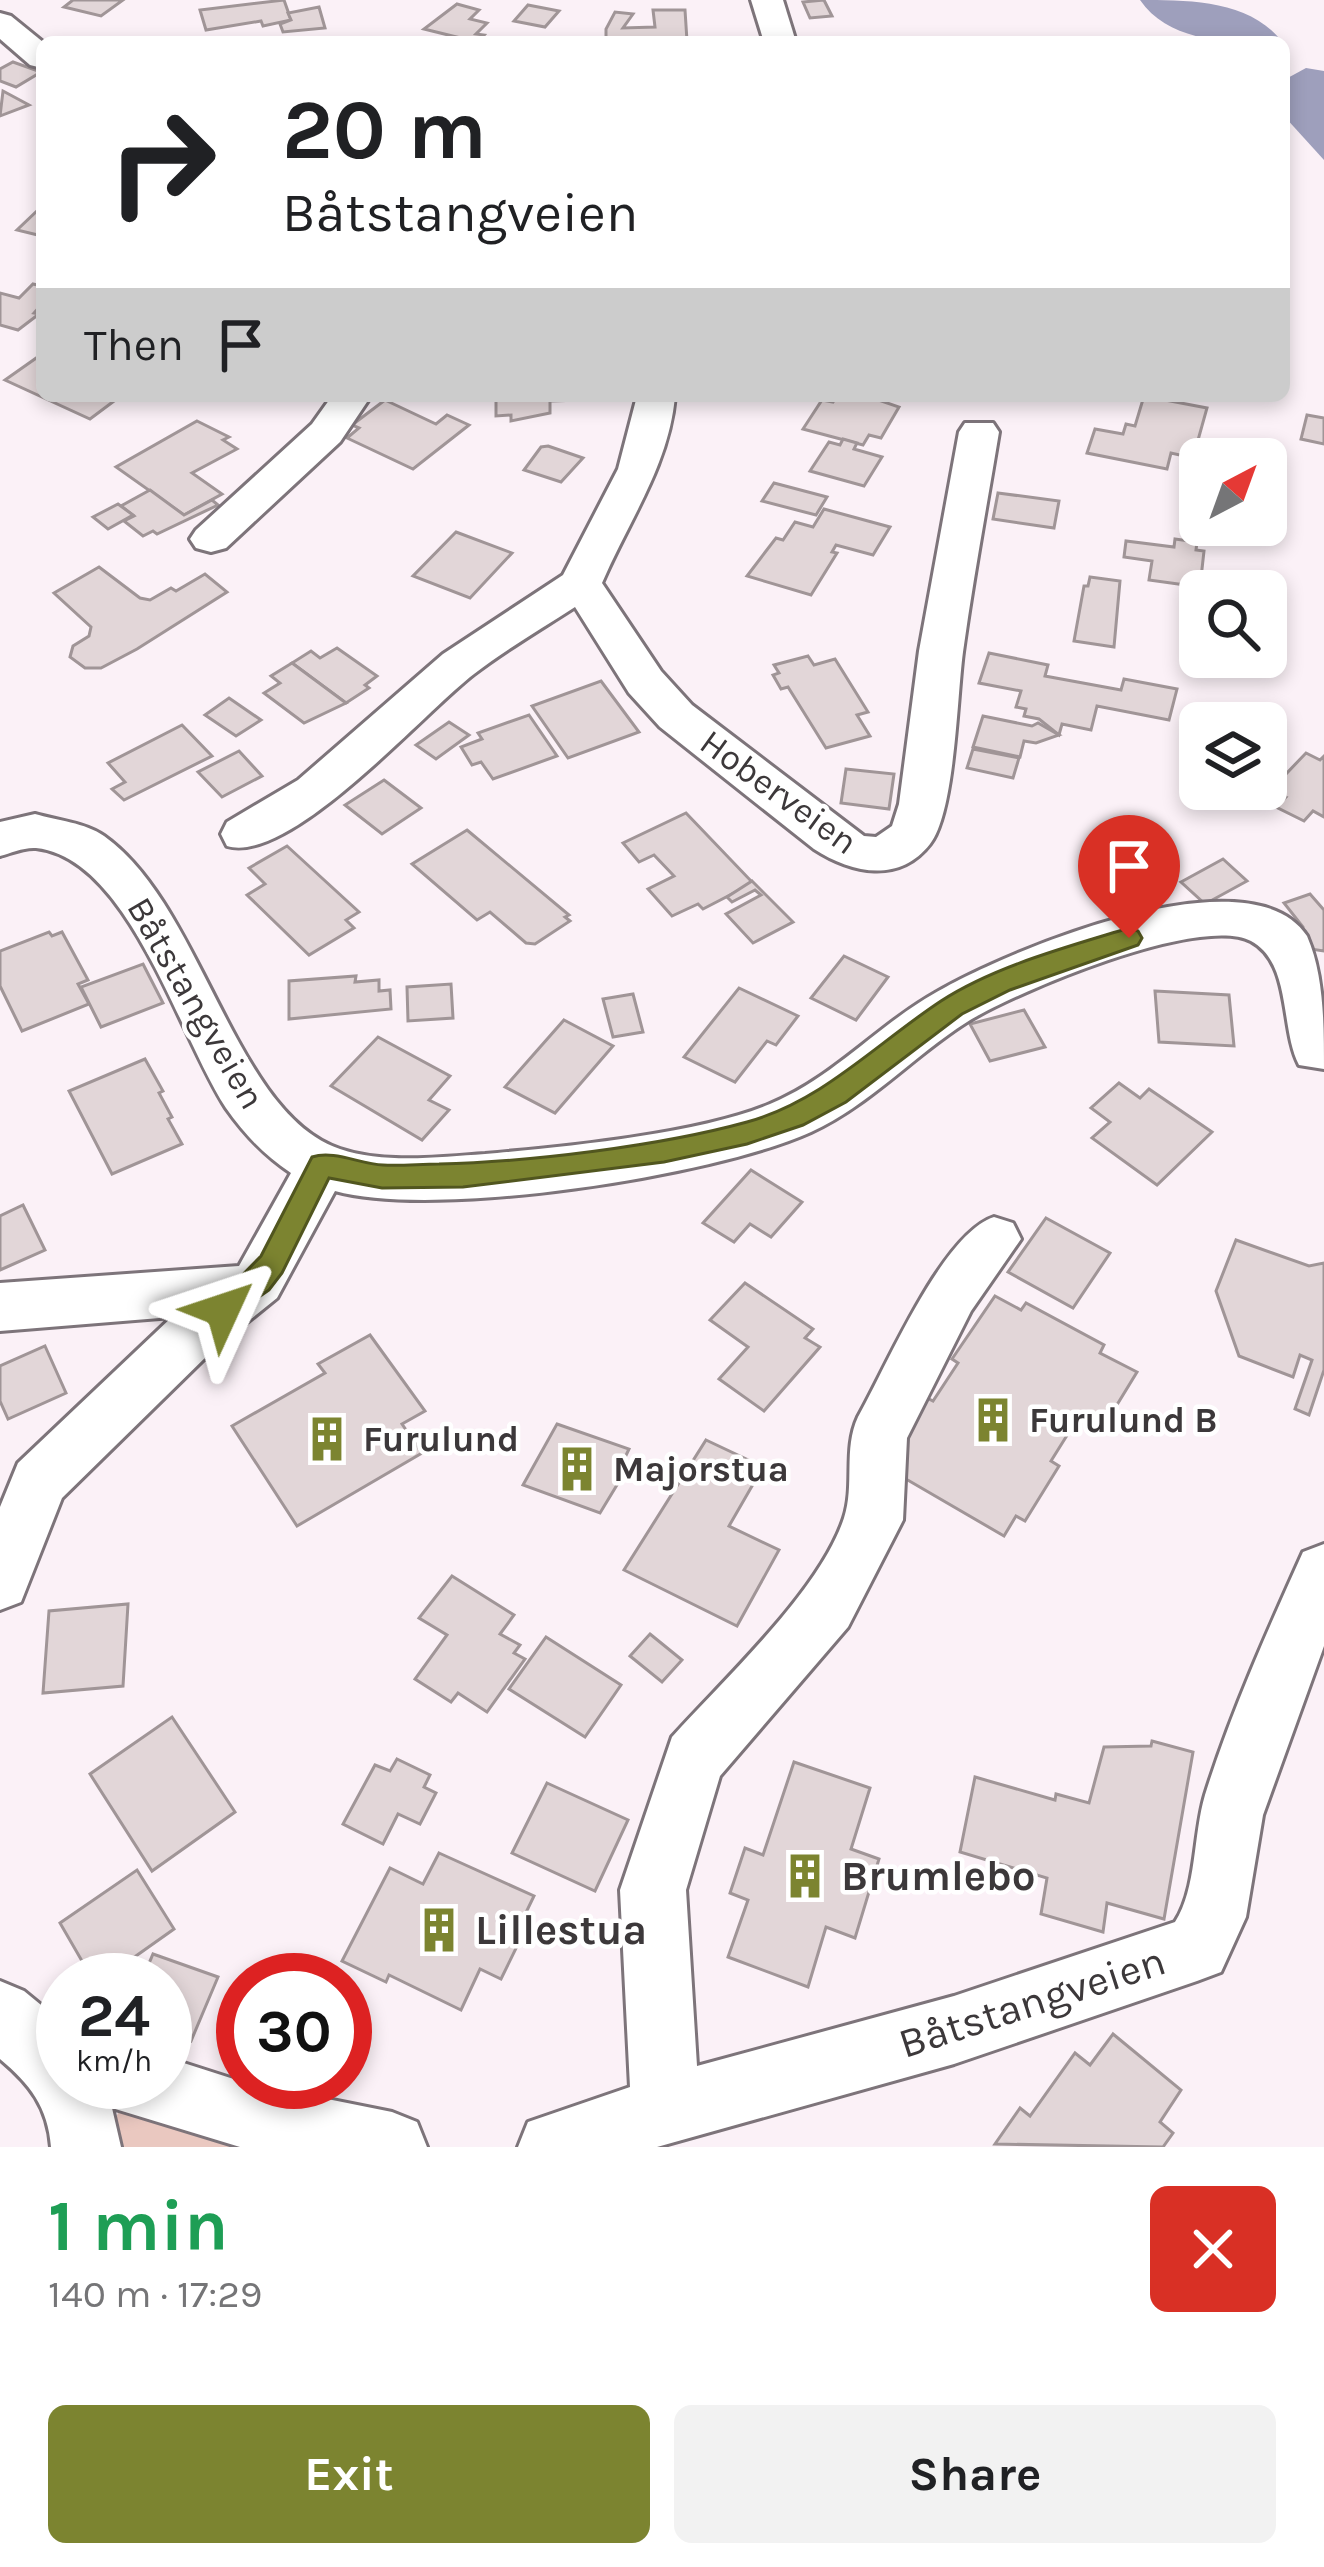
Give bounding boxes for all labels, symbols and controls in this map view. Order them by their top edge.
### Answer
text: 20 m [282,81,487,179]
icon: right [84,84,240,240]
text: Båtstangveien [282,181,638,245]
icon: arrive [208,312,274,378]
text: Then [84,319,184,371]
north arrow [1179,438,1287,546]
map controls [1179,438,1287,810]
button: search [1179,570,1287,678]
button: layers [1179,702,1287,810]
street label: Hoberveien [692,721,866,863]
pin [1078,815,1180,938]
icon: arrive [1096,833,1162,899]
street label: Båtstangveien [118,890,274,1116]
position arrow [160,1247,286,1373]
building icon: Furulund B [968,1395,1018,1445]
place label: Furulund B [1029,1399,1218,1441]
building icon: Furulund [302,1414,352,1464]
place label: Furulund [363,1418,519,1460]
building icon: Majorstua [552,1444,602,1494]
place label: Majorstua [613,1448,789,1491]
building icon: Brumlebo [780,1851,830,1901]
place label: Brumlebo [841,1851,1036,1901]
building icon: Lillestua [414,1905,464,1955]
place label: Lillestua [475,1905,647,1955]
street label: Båtstangveien [892,1935,1172,2069]
speed limit sign: 30 [216,1953,372,2109]
text: 24 [78,1981,150,2051]
text: km/h [76,2043,152,2079]
text: 1 min [48,2184,229,2268]
button: close [1150,2186,1276,2312]
text: 140 m · 17:29 [48,2271,262,2317]
button: Exit [48,2405,650,2543]
button: Share [674,2405,1276,2543]

